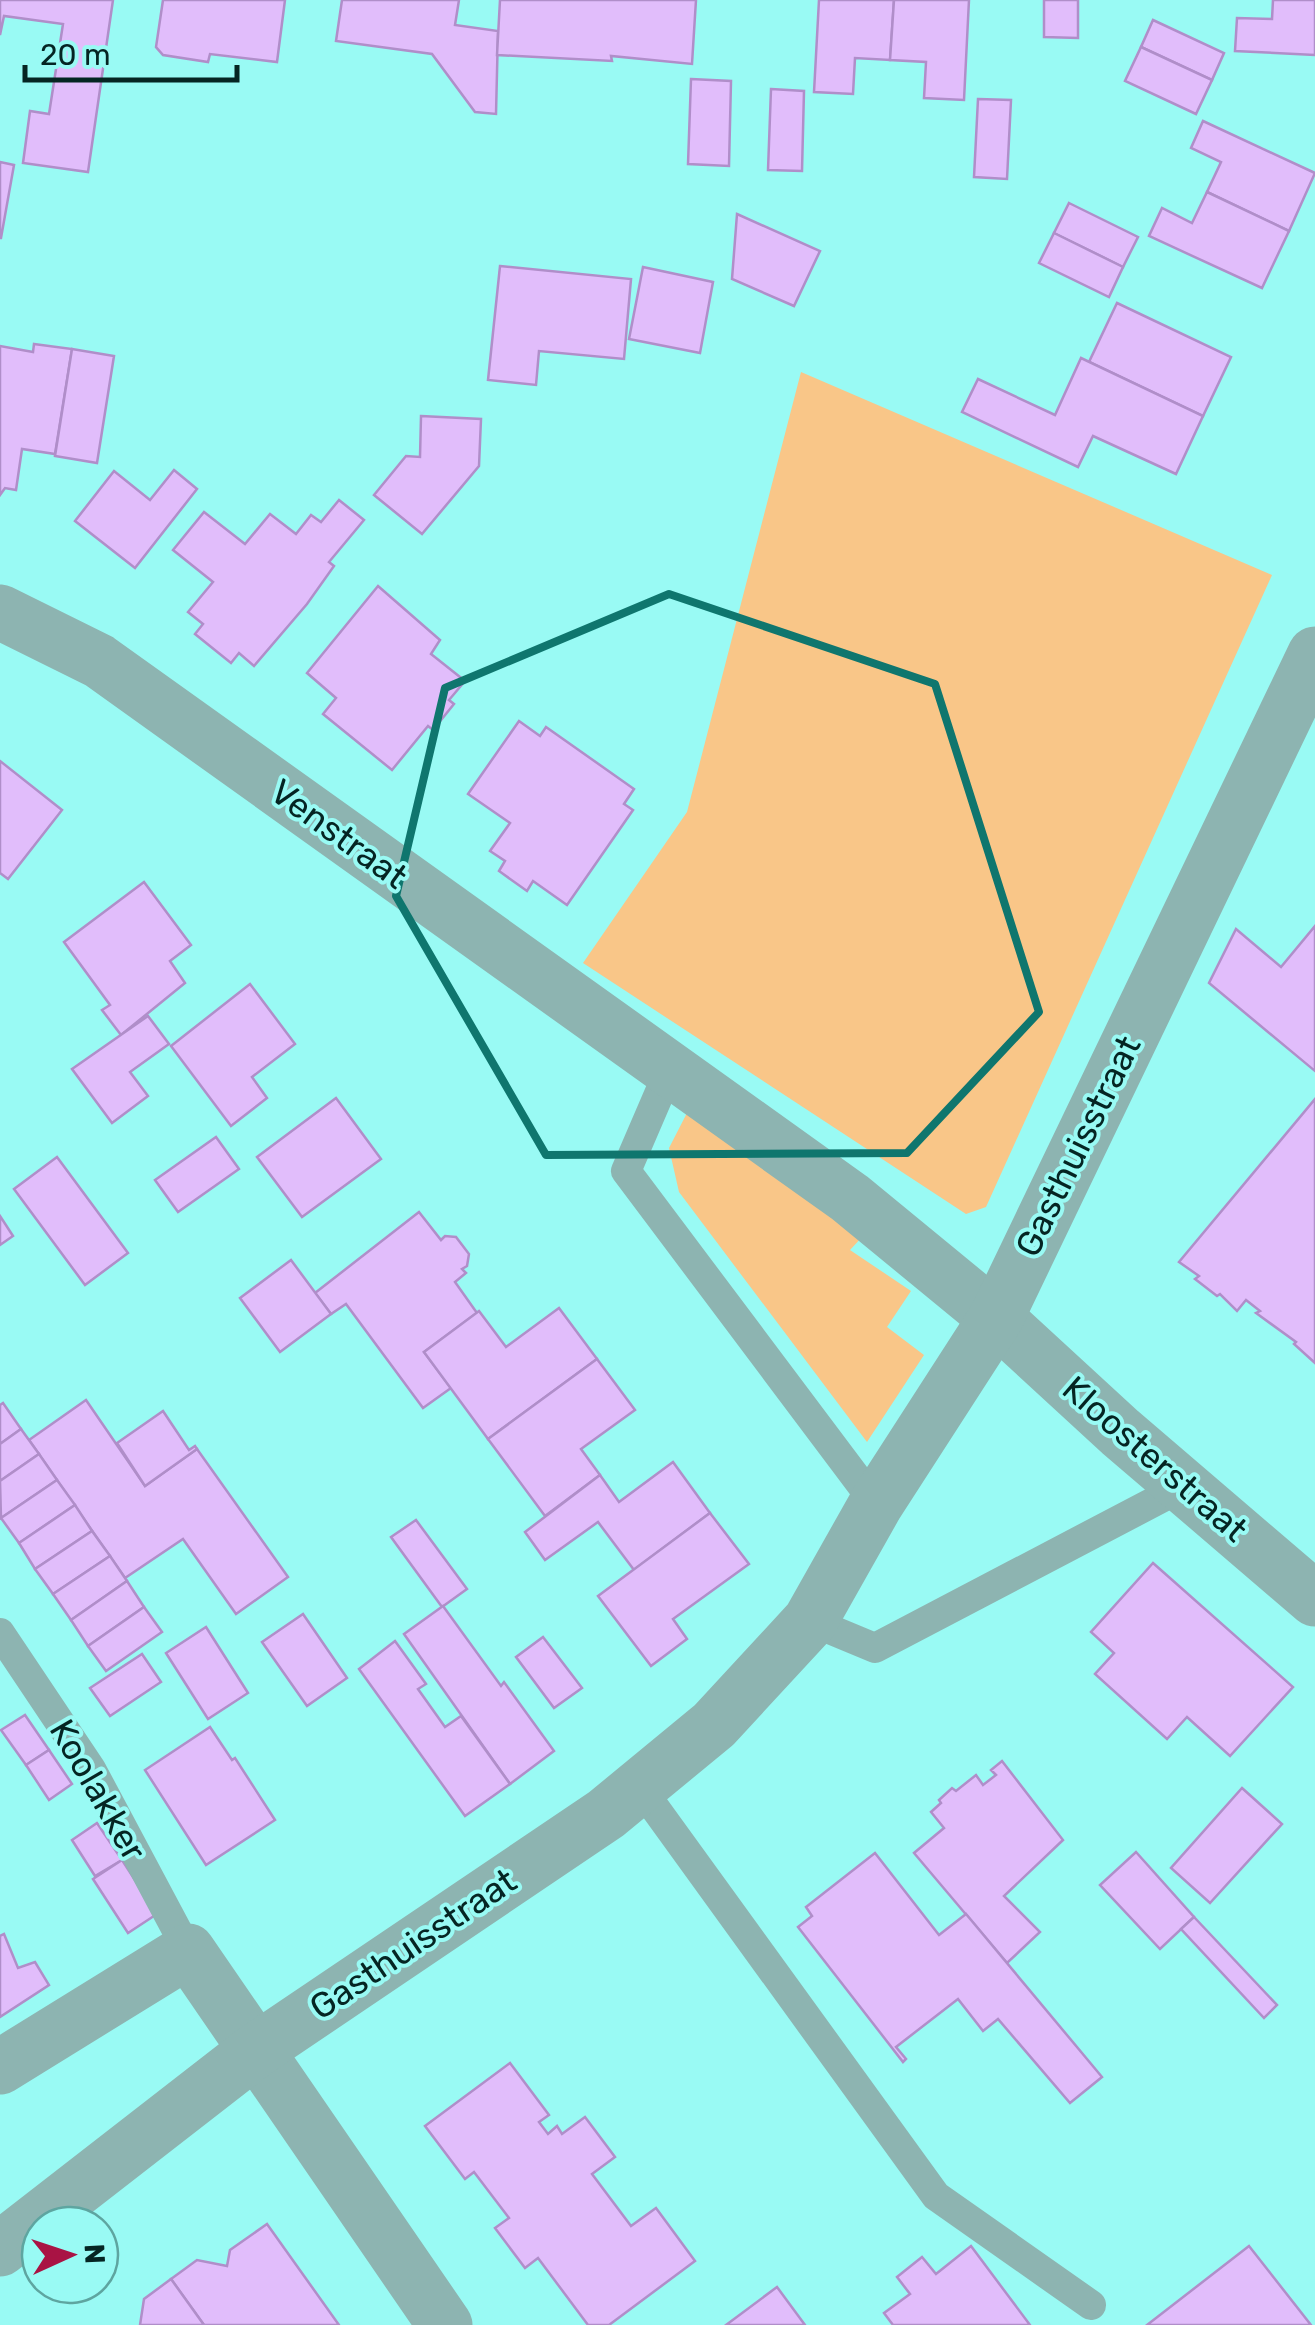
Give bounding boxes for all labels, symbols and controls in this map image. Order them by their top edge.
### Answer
scale bar [25,20,238,82]
text: 20 m [40,37,111,73]
street label: Venstraat [262,770,416,898]
street label: Gasthuisstraat [1007,1029,1149,1263]
street label: Kloosterstraat [1054,1367,1256,1551]
street label: Koolakker [41,1712,155,1868]
street label: Gasthuisstraat [302,1859,524,2029]
north arrow [20,2205,120,2305]
text: N [77,2243,111,2265]

